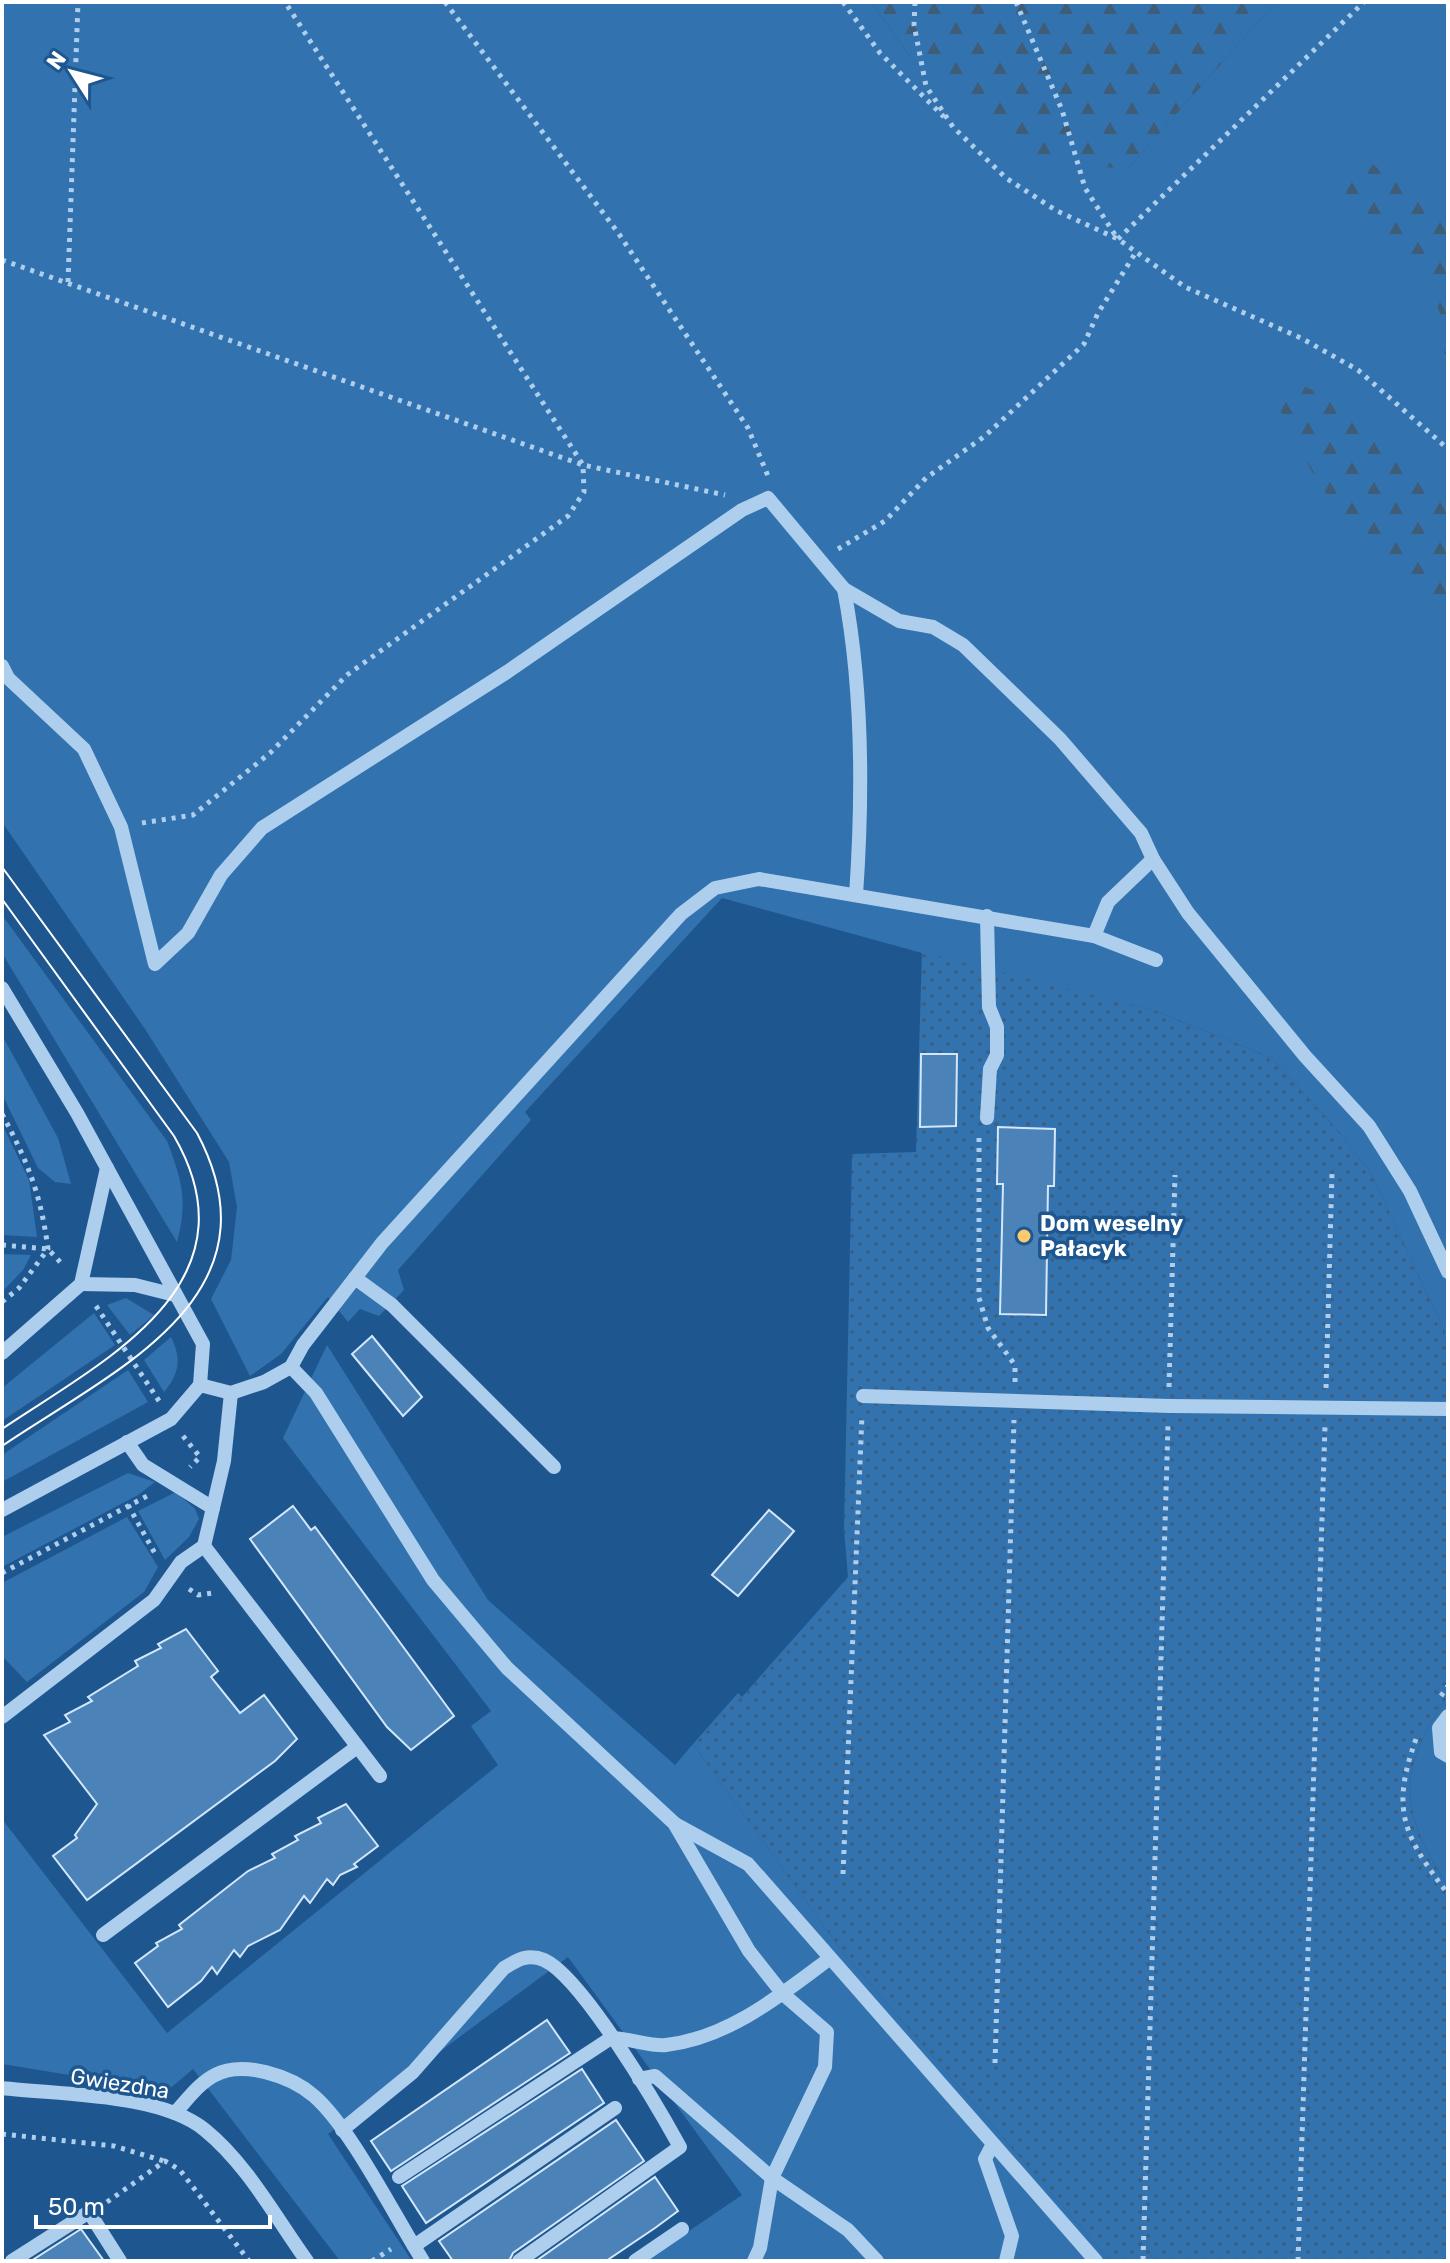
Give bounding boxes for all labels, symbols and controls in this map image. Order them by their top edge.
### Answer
north arrow [32,32,112,112]
text: N [41,46,72,75]
place label: Dom weselny Pałacyk [1040,1210,1183,1262]
marker: Dom weselny Pałacyk [1015,1227,1033,1245]
street label: Gwiezdna [68,2062,171,2105]
scale bar [36,2179,270,2229]
text: 50 m [48,2193,105,2221]

